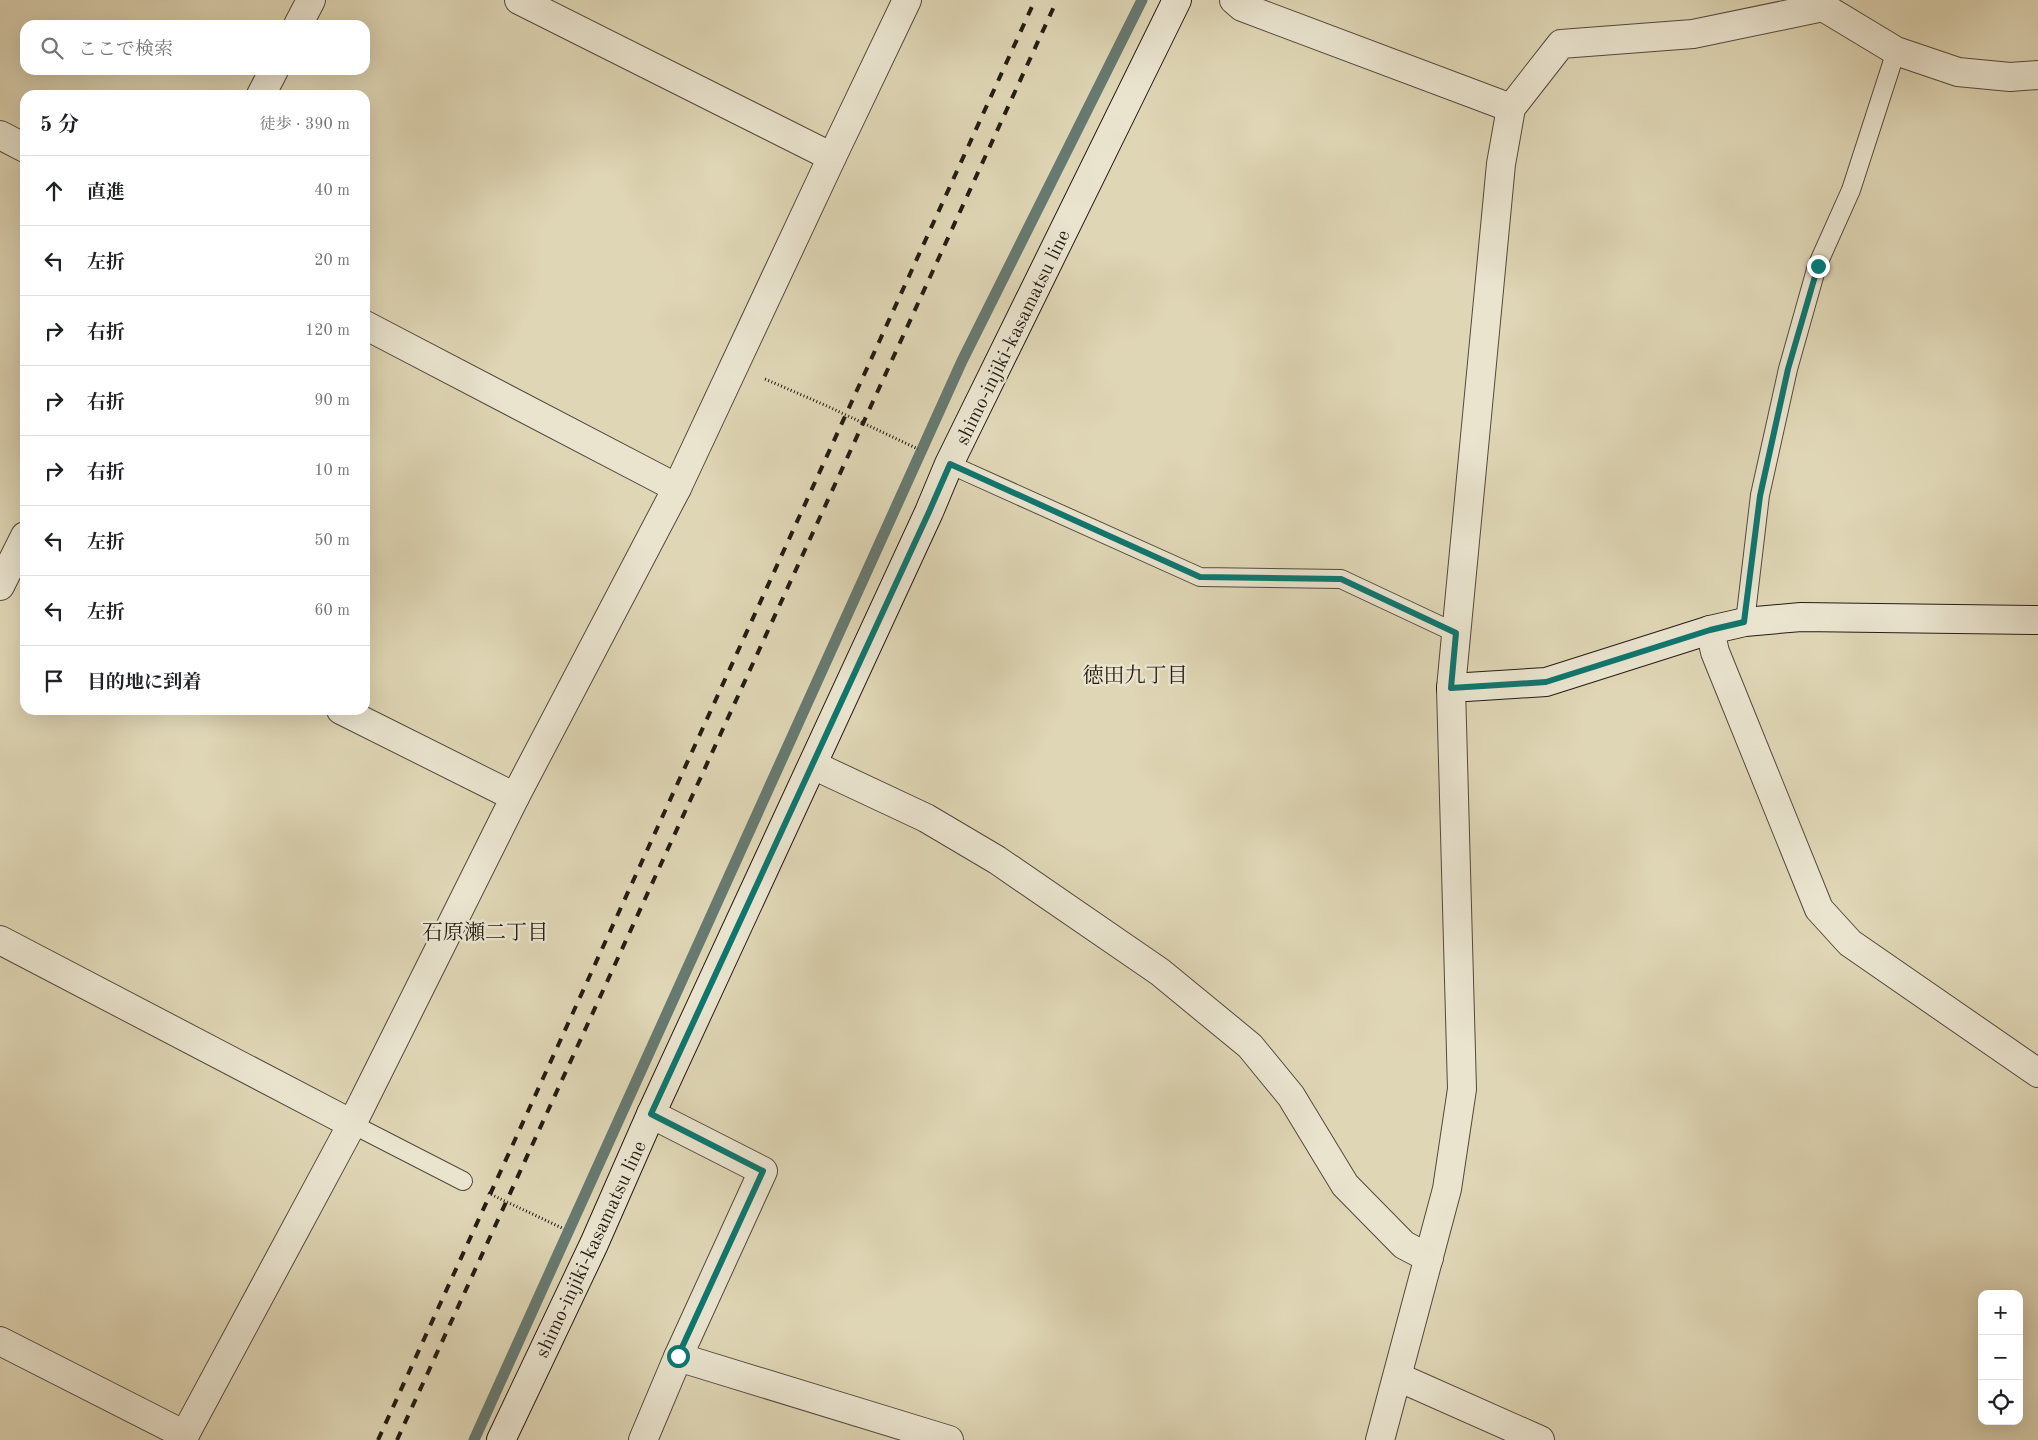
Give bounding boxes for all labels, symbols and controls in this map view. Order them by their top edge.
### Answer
search box [20,20,370,75]
icon: search [38,34,66,62]
text: ここで検索 [78,41,173,60]
text: 5 分 [40,115,79,136]
text: 徒歩 · 390 m [260,117,350,133]
icon: ahead [40,177,68,205]
text: 40 m [314,183,350,199]
text: 直進 [87,184,125,203]
street label: shimo-injiki-kasamatsu line [953,227,1075,449]
icon: left [40,247,68,275]
text: 20 m [314,253,350,269]
text: 左折 [87,254,125,273]
route end [1807,255,1830,278]
icon: right [40,317,68,345]
text: 120 m [305,323,350,339]
text: 右折 [87,324,125,343]
icon: right [40,387,68,415]
text: 90 m [314,393,350,409]
text: 右折 [87,394,125,413]
icon: right [40,457,68,485]
text: 10 m [314,463,350,479]
text: 右折 [87,464,125,483]
icon: left [40,527,68,555]
text: 50 m [314,533,350,549]
text: 左折 [87,534,125,553]
icon: left [40,597,68,625]
text: 60 m [314,603,350,619]
text: 左折 [87,604,125,623]
district label: 徳田九丁目 [1083,664,1188,687]
icon: arrive [40,667,68,695]
text: 目的地に到着 [87,674,201,693]
district label: 石原瀬二丁目 [422,921,548,944]
street label: shimo-injiki-kasamatsu line [533,1138,651,1361]
map controls [1978,1290,2023,1425]
button: + [1978,1290,2023,1335]
button: − [1978,1335,2023,1380]
route start [667,1345,690,1368]
button: locate [1978,1380,2023,1425]

